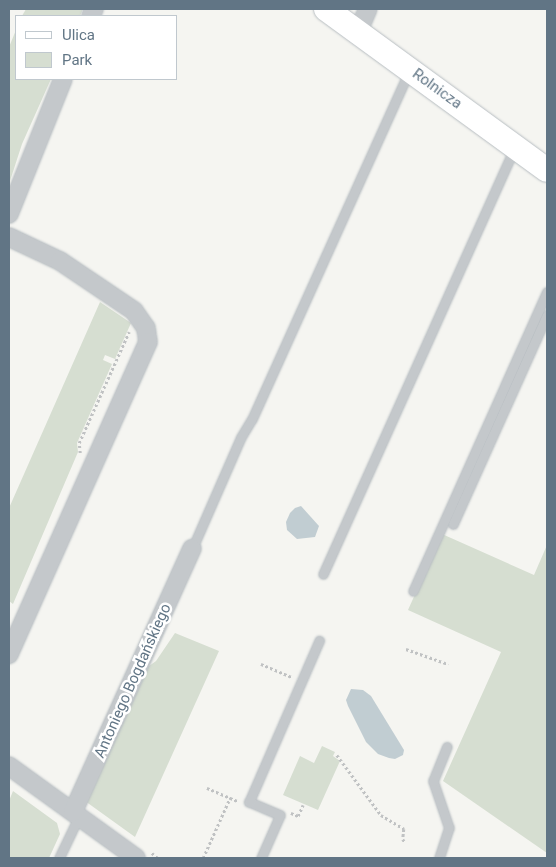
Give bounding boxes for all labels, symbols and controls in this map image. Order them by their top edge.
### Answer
legend [15,15,178,80]
text: Ulica [62,26,95,44]
text: Park [62,51,92,69]
street label: Rolnicza [409,65,465,113]
street label: Antoniego Bogdańskiego [91,601,175,761]

